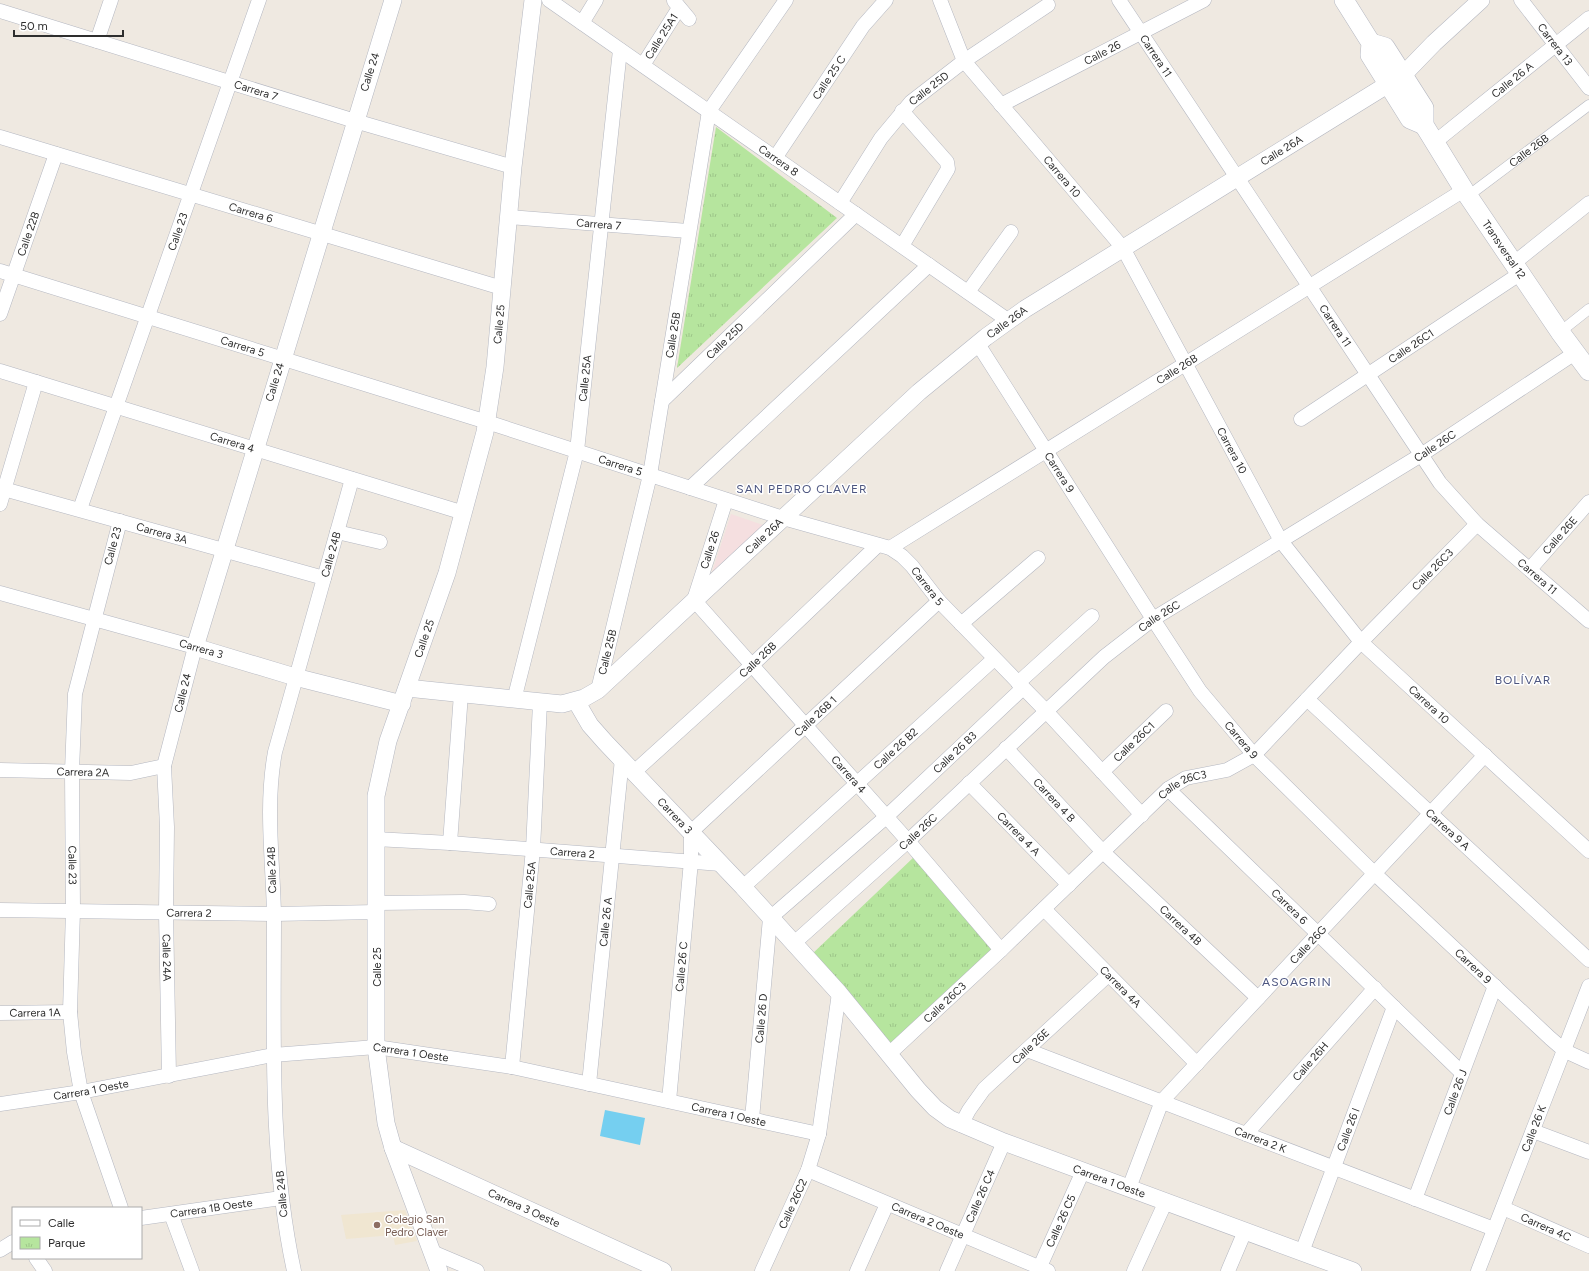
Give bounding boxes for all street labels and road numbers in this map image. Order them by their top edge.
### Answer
street label: Calle 25A1 [642,11,680,62]
street label: Carrera 13 [1535,21,1576,68]
street label: Carrera 11 [1137,32,1175,79]
street label: Calle 26 [1082,38,1123,67]
street label: Calle 24 [358,51,382,93]
street label: Calle 25 C [809,53,848,102]
street label: Calle 26 A [1489,59,1536,101]
street label: Calle 25D [906,69,952,108]
street label: Carrera 7 [233,77,279,103]
street label: Calle 26B [1506,131,1551,169]
street label: Calle 26A [1258,132,1305,168]
street label: Carrera 8 [756,142,801,179]
street label: Carrera 10 [1041,153,1083,200]
street label: Carrera 6 [227,200,274,225]
street label: Calle 22B [14,210,42,258]
street label: Calle 23 [165,211,190,252]
street label: Carrera 7 [576,216,622,232]
street label: Transversal 12 [1480,218,1529,281]
street label: Carrera 11 [1317,302,1354,349]
street label: Calle 26A [984,303,1030,341]
street label: Calle 25 [491,304,507,345]
street label: Calle 25B [663,311,683,359]
street label: Calle 25D [703,319,746,362]
street label: Calle 26C1 [1386,326,1436,366]
street label: Carrera 5 [219,333,266,359]
street label: Calle 26B [1154,351,1200,387]
street label: Calle 25A [576,354,594,402]
street label: Calle 24 [263,361,287,403]
street label: Carrera 10 [1214,425,1250,476]
street label: Calle 26C [1412,427,1458,464]
street label: Carrera 4 [209,429,256,455]
street label: Carrera 9 [1042,450,1077,495]
street label: Carrera 5 [597,452,644,478]
street label: Calle 26E [1540,514,1580,557]
street label: Calle 26A [742,515,786,557]
street label: Carrera 3A [135,520,189,546]
street label: Calle 23 [102,525,124,567]
street label: Calle 26 [698,529,722,571]
street label: Calle 24B [318,530,343,579]
street label: Calle 26C3 [1409,546,1456,593]
street label: Carrera 11 [1515,556,1560,597]
street label: Carrera 5 [908,564,946,608]
street label: Calle 26C [1136,597,1182,635]
street label: Calle 25 [411,618,437,659]
street label: Calle 25B [595,628,619,676]
street label: Carrera 3 [178,637,224,661]
street label: Calle 26B [736,639,779,680]
street label: Calle 24 [172,672,194,714]
street label: Carrera 10 [1406,682,1452,726]
street label: Calle 26B 1 [791,693,839,739]
street label: Carrera 9 [1222,718,1261,761]
street label: Calle 26C1 [1111,719,1157,764]
street label: Calle 26 B2 [871,725,920,772]
street label: Calle 26 B3 [930,729,979,776]
street label: Carrera 4 [829,753,869,796]
street label: Carrera 2A [56,765,110,779]
street label: Calle 26C3 [1155,768,1208,802]
street label: Carrera 4 B [1031,775,1078,825]
street label: Carrera 3 [655,795,695,836]
street label: Carrera 9 A [1423,806,1473,853]
street label: Carrera 4 A [994,809,1043,859]
street label: Calle 26C [896,811,940,853]
street label: Carrera 2 [549,844,596,861]
street label: Calle 23 [66,845,79,885]
street label: Calle 24B [265,846,279,894]
street label: Calle 25A [521,860,538,909]
street label: Carrera 6 [1269,886,1310,927]
street label: Calle 26 A [596,896,614,947]
street label: Carrera 4B [1157,902,1205,948]
street label: Carrera 2 [166,906,212,920]
street label: Calle 26G [1287,923,1329,967]
street label: Calle 24A [160,934,174,982]
street label: Calle 26 C [673,941,690,992]
street label: Carrera 9 [1452,946,1494,986]
street label: Calle 25 [371,947,384,987]
street label: Carrera 4A [1097,963,1144,1011]
street label: Calle 26C3 [921,979,969,1025]
street label: Calle 26 D [752,993,770,1044]
street label: Carrera 1A [9,1006,61,1019]
street label: Calle 26E [1009,1026,1052,1067]
street label: Calle 26H [1290,1039,1331,1084]
street label: Carrera 1 Oeste [372,1040,450,1064]
street label: Calle 26 J [1441,1068,1470,1117]
street label: Carrera 1 Oeste [52,1076,130,1103]
street label: Carrera 1 Oeste [690,1100,767,1129]
street label: Calle 26 K [1519,1103,1549,1154]
street label: Calle 26 I [1334,1106,1362,1153]
street label: Carrera 2 K [1233,1124,1289,1155]
street label: Carrera 1 Oeste [1071,1162,1147,1200]
street label: Calle 26 C4 [963,1167,998,1225]
street label: Calle 24B [273,1170,291,1218]
street label: Calle 26C2 [776,1177,810,1231]
street label: Carrera 3 Oeste [486,1186,562,1230]
street label: Calle 26 C5 [1043,1192,1078,1249]
street label: Carrera 1B Oeste [169,1196,253,1220]
street label: Carrera 2 Oeste [889,1199,966,1242]
street label: Carrera 4C [1519,1210,1573,1244]

